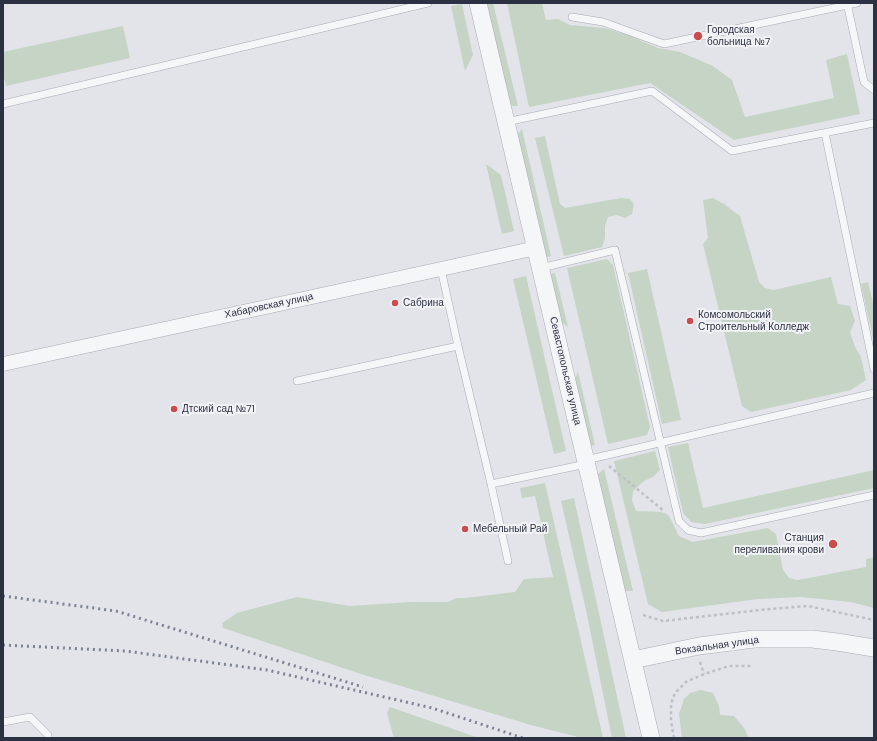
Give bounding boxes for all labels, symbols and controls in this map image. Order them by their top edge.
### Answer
place label: Городская больница №7 [707,24,770,48]
marker: Городская больница №7 [692,30,704,42]
street label: Хабаровская улица [224,291,314,321]
place label: Сабрина [403,297,444,309]
marker: Сабрина [390,298,400,308]
place label: Комсомольский Строительный Колледж [698,309,809,332]
street label: Севастопольская улица [547,316,583,426]
marker: Комсомольский Строительный Колледж [685,316,695,326]
place label: Дтский сад №71 [182,403,255,415]
marker: Дтский сад №71 [169,404,179,414]
place label: Мебельный Рай [473,523,547,535]
marker: Мебельный Рай [460,524,470,534]
place label: Станция переливания крови [734,532,824,556]
marker: Станция переливания крови [827,538,839,550]
street label: Вокзальная улица [674,634,760,658]

